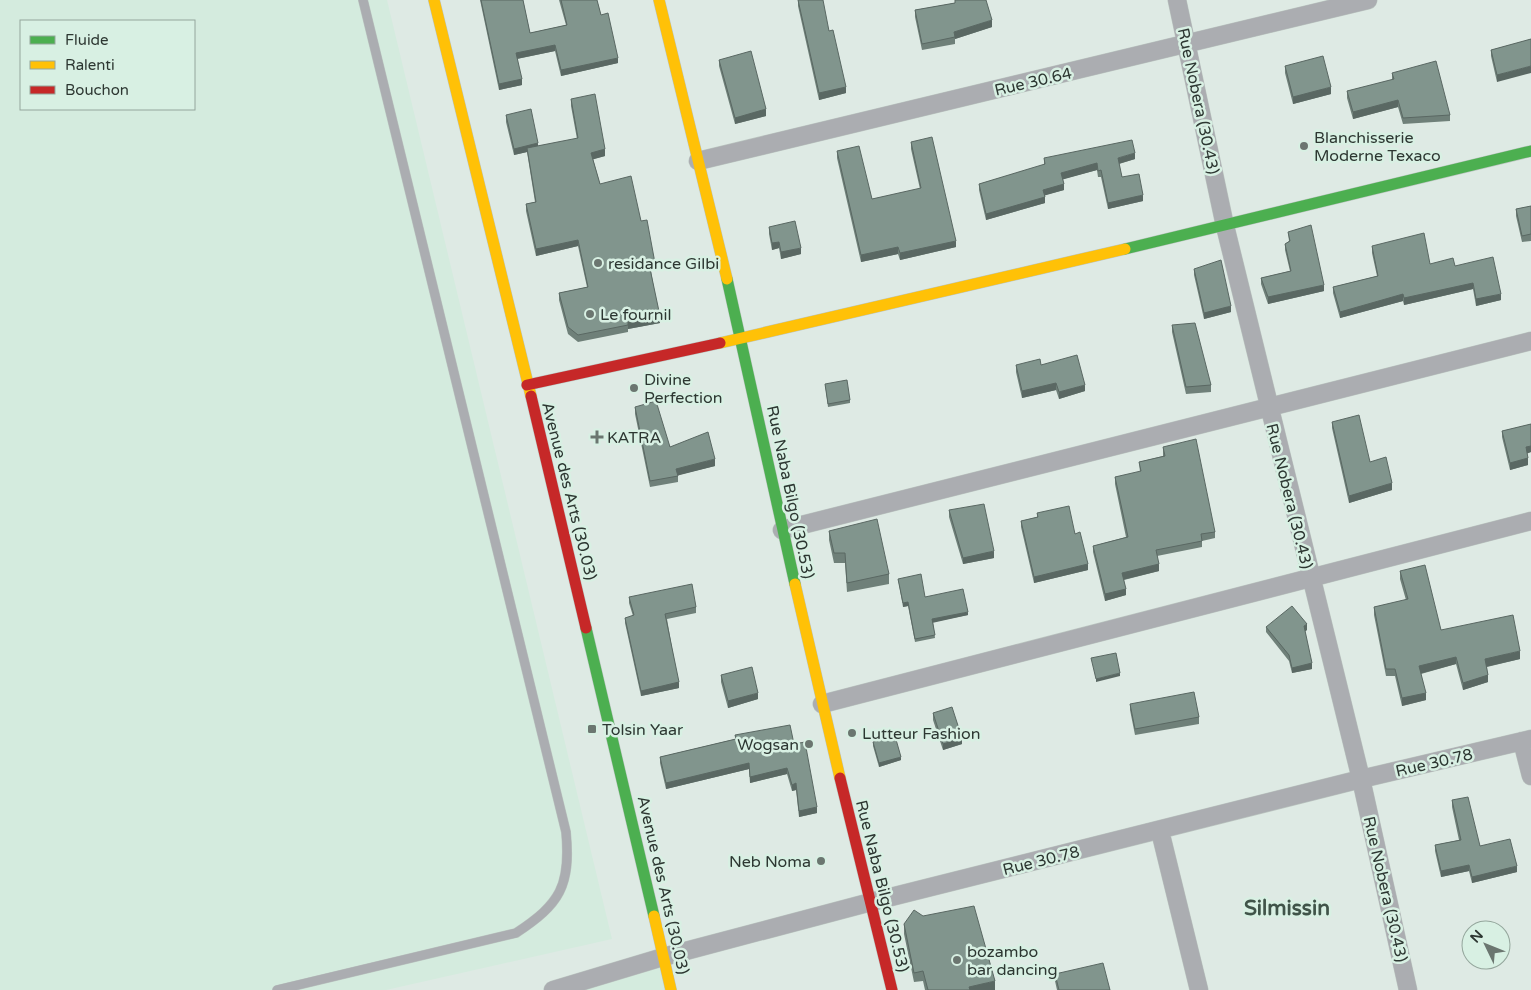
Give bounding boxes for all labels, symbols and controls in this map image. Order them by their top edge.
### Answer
legend [20,20,195,110]
street label: Rue Nobera (30.43) [1173,26,1223,176]
text: Fluide [65,31,109,49]
text: Ralenti [65,56,115,74]
street label: Rue 30.64 [993,63,1074,101]
text: Bouchon [65,81,129,99]
place label: Blanchisserie Moderne Texaco [1314,128,1441,166]
marker: Blanchisserie Moderne Texaco [1298,140,1310,152]
place label: residance Gilbi [608,254,719,274]
marker: residance Gilbi [592,257,604,269]
place label: Le fournil [600,305,671,325]
marker: Le fournil [584,308,596,320]
place label: Divine Perfection [644,370,723,408]
marker: Divine Perfection [628,382,640,394]
street label: Avenue des Arts (30.03) [537,400,601,582]
street label: Rue Naba Bilgo (30.53) [762,404,818,581]
street label: Rue Nobera (30.43) [1261,421,1317,571]
place label: KATRA [607,428,661,448]
marker: KATRA [591,431,603,443]
place label: Tolsin Yaar [602,720,684,740]
marker: Tolsin Yaar [586,723,598,735]
place label: Lutteur Fashion [862,724,981,744]
marker: Lutteur Fashion [846,727,858,739]
place label: Wogsan [737,735,799,755]
marker: Wogsan [803,738,815,750]
street label: Rue 30.78 [1394,744,1475,782]
street label: Avenue des Arts (30.03) [633,794,693,976]
street label: Rue Naba Bilgo (30.53) [851,798,913,974]
street label: Rue Nobera (30.43) [1359,814,1412,964]
street label: Rue 30.78 [1001,842,1082,880]
place label: Neb Noma [729,852,811,872]
marker: Neb Noma [815,855,827,867]
district label: Silmissin [1244,896,1330,921]
north arrow [1461,920,1511,970]
text: N [1467,927,1487,946]
place label: bozambo bar dancing [967,942,1058,980]
marker: bozambo bar dancing [951,954,963,966]

